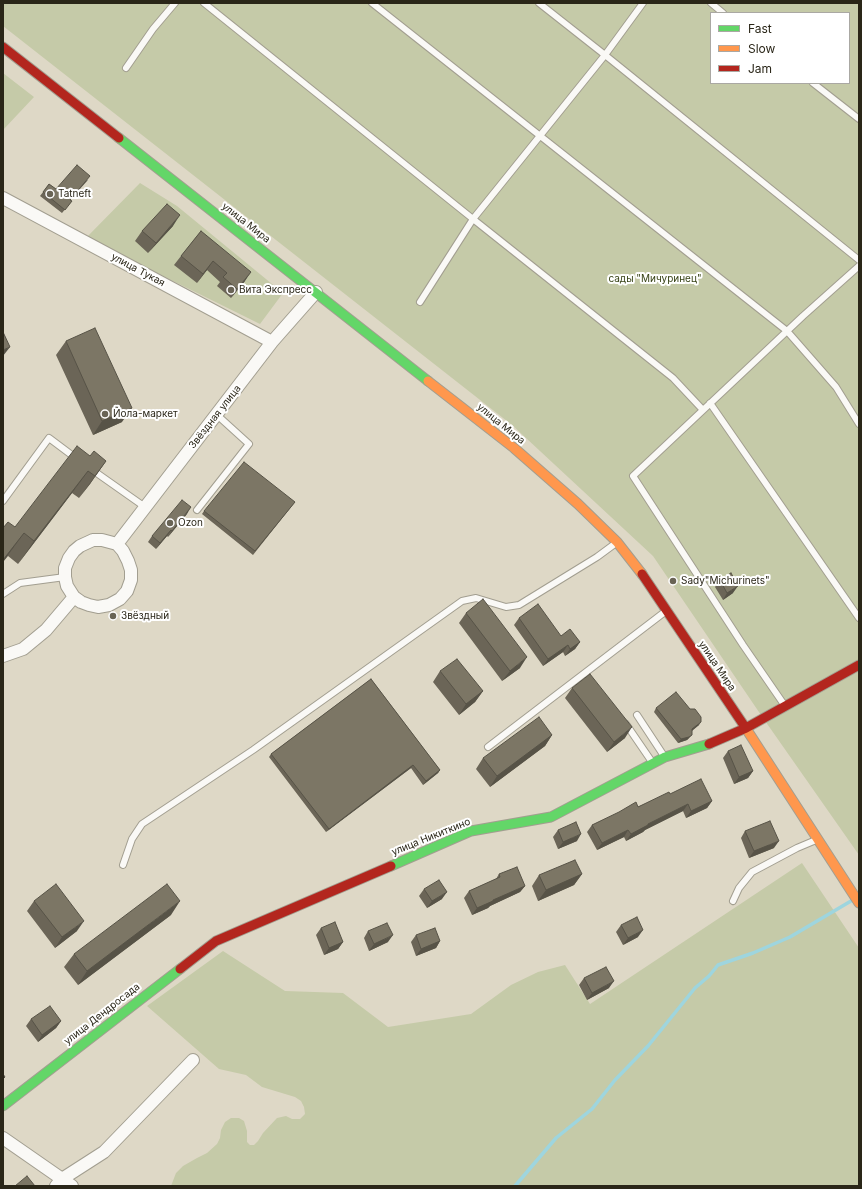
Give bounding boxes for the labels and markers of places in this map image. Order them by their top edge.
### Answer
place label: Tatneft [58,188,91,200]
marker: Tatneft [45,189,55,199]
place label: Вита Экспресс [239,284,312,296]
marker: Вита Экспресс [226,285,236,295]
place label: Йола-маркет [113,408,178,420]
marker: Йола-маркет [100,409,110,419]
place label: Ozon [178,517,203,529]
marker: Ozon [165,518,175,528]
place label: Sady"Michurinets" [681,575,770,587]
marker: Sady"Michurinets" [668,576,678,586]
place label: Звёздный [121,610,169,622]
marker: Звёздный [108,611,118,621]

